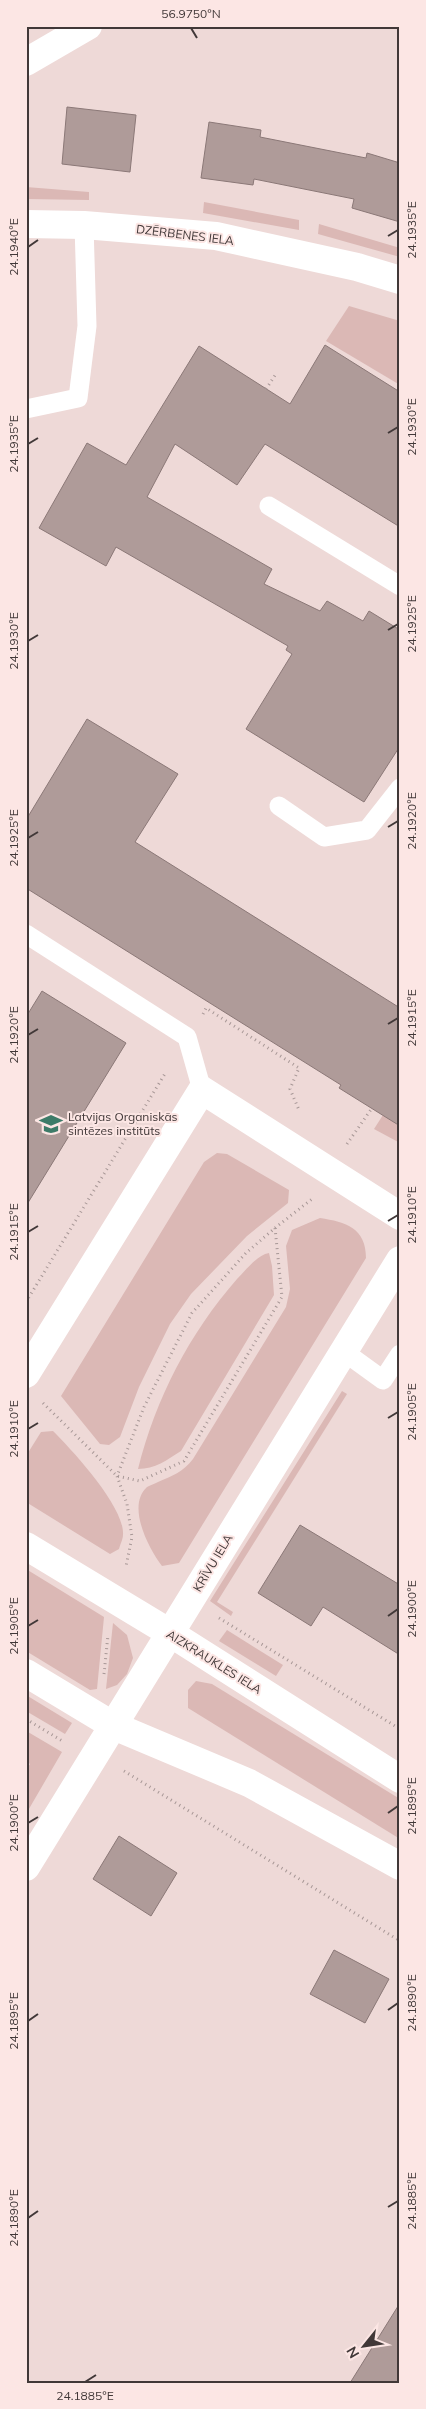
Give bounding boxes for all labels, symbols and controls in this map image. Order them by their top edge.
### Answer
text: 56.9750°N [161,6,221,21]
text: 24.1935°E [404,201,419,259]
text: 24.1940°E [6,218,21,276]
street label: DZĒRBENES IELA [135,221,235,248]
text: 24.1930°E [404,398,419,456]
text: 24.1935°E [6,415,21,473]
text: 24.1925°E [404,595,419,653]
text: 24.1930°E [6,612,21,670]
text: 24.1920°E [404,792,419,850]
text: 24.1925°E [6,809,21,867]
text: 24.1915°E [404,989,419,1047]
text: 24.1920°E [6,1006,21,1064]
place label: Latvijas Organiskās sintēzes institūts [68,1109,178,1138]
school or university icon: Latvijas Organiskās sintēzes institūts [38,1111,64,1137]
text: 24.1910°E [404,1186,419,1244]
text: 24.1915°E [6,1203,21,1261]
text: 24.1905°E [404,1383,419,1441]
text: 24.1910°E [6,1400,21,1458]
street label: KRĪVU IELA [190,1531,236,1594]
text: 24.1900°E [404,1580,419,1638]
text: 24.1905°E [6,1597,21,1655]
street label: AIZKRAUKLES IELA [164,1626,265,1697]
text: 24.1895°E [404,1777,419,1835]
text: 24.1900°E [6,1794,21,1852]
text: 24.1890°E [404,1974,419,2032]
text: 24.1895°E [6,1992,21,2050]
text: 24.1885°E [404,2172,419,2230]
text: 24.1890°E [6,2189,21,2247]
north arrow [338,2322,388,2372]
text: N [342,2343,363,2362]
text: 24.1885°E [56,2388,114,2403]

